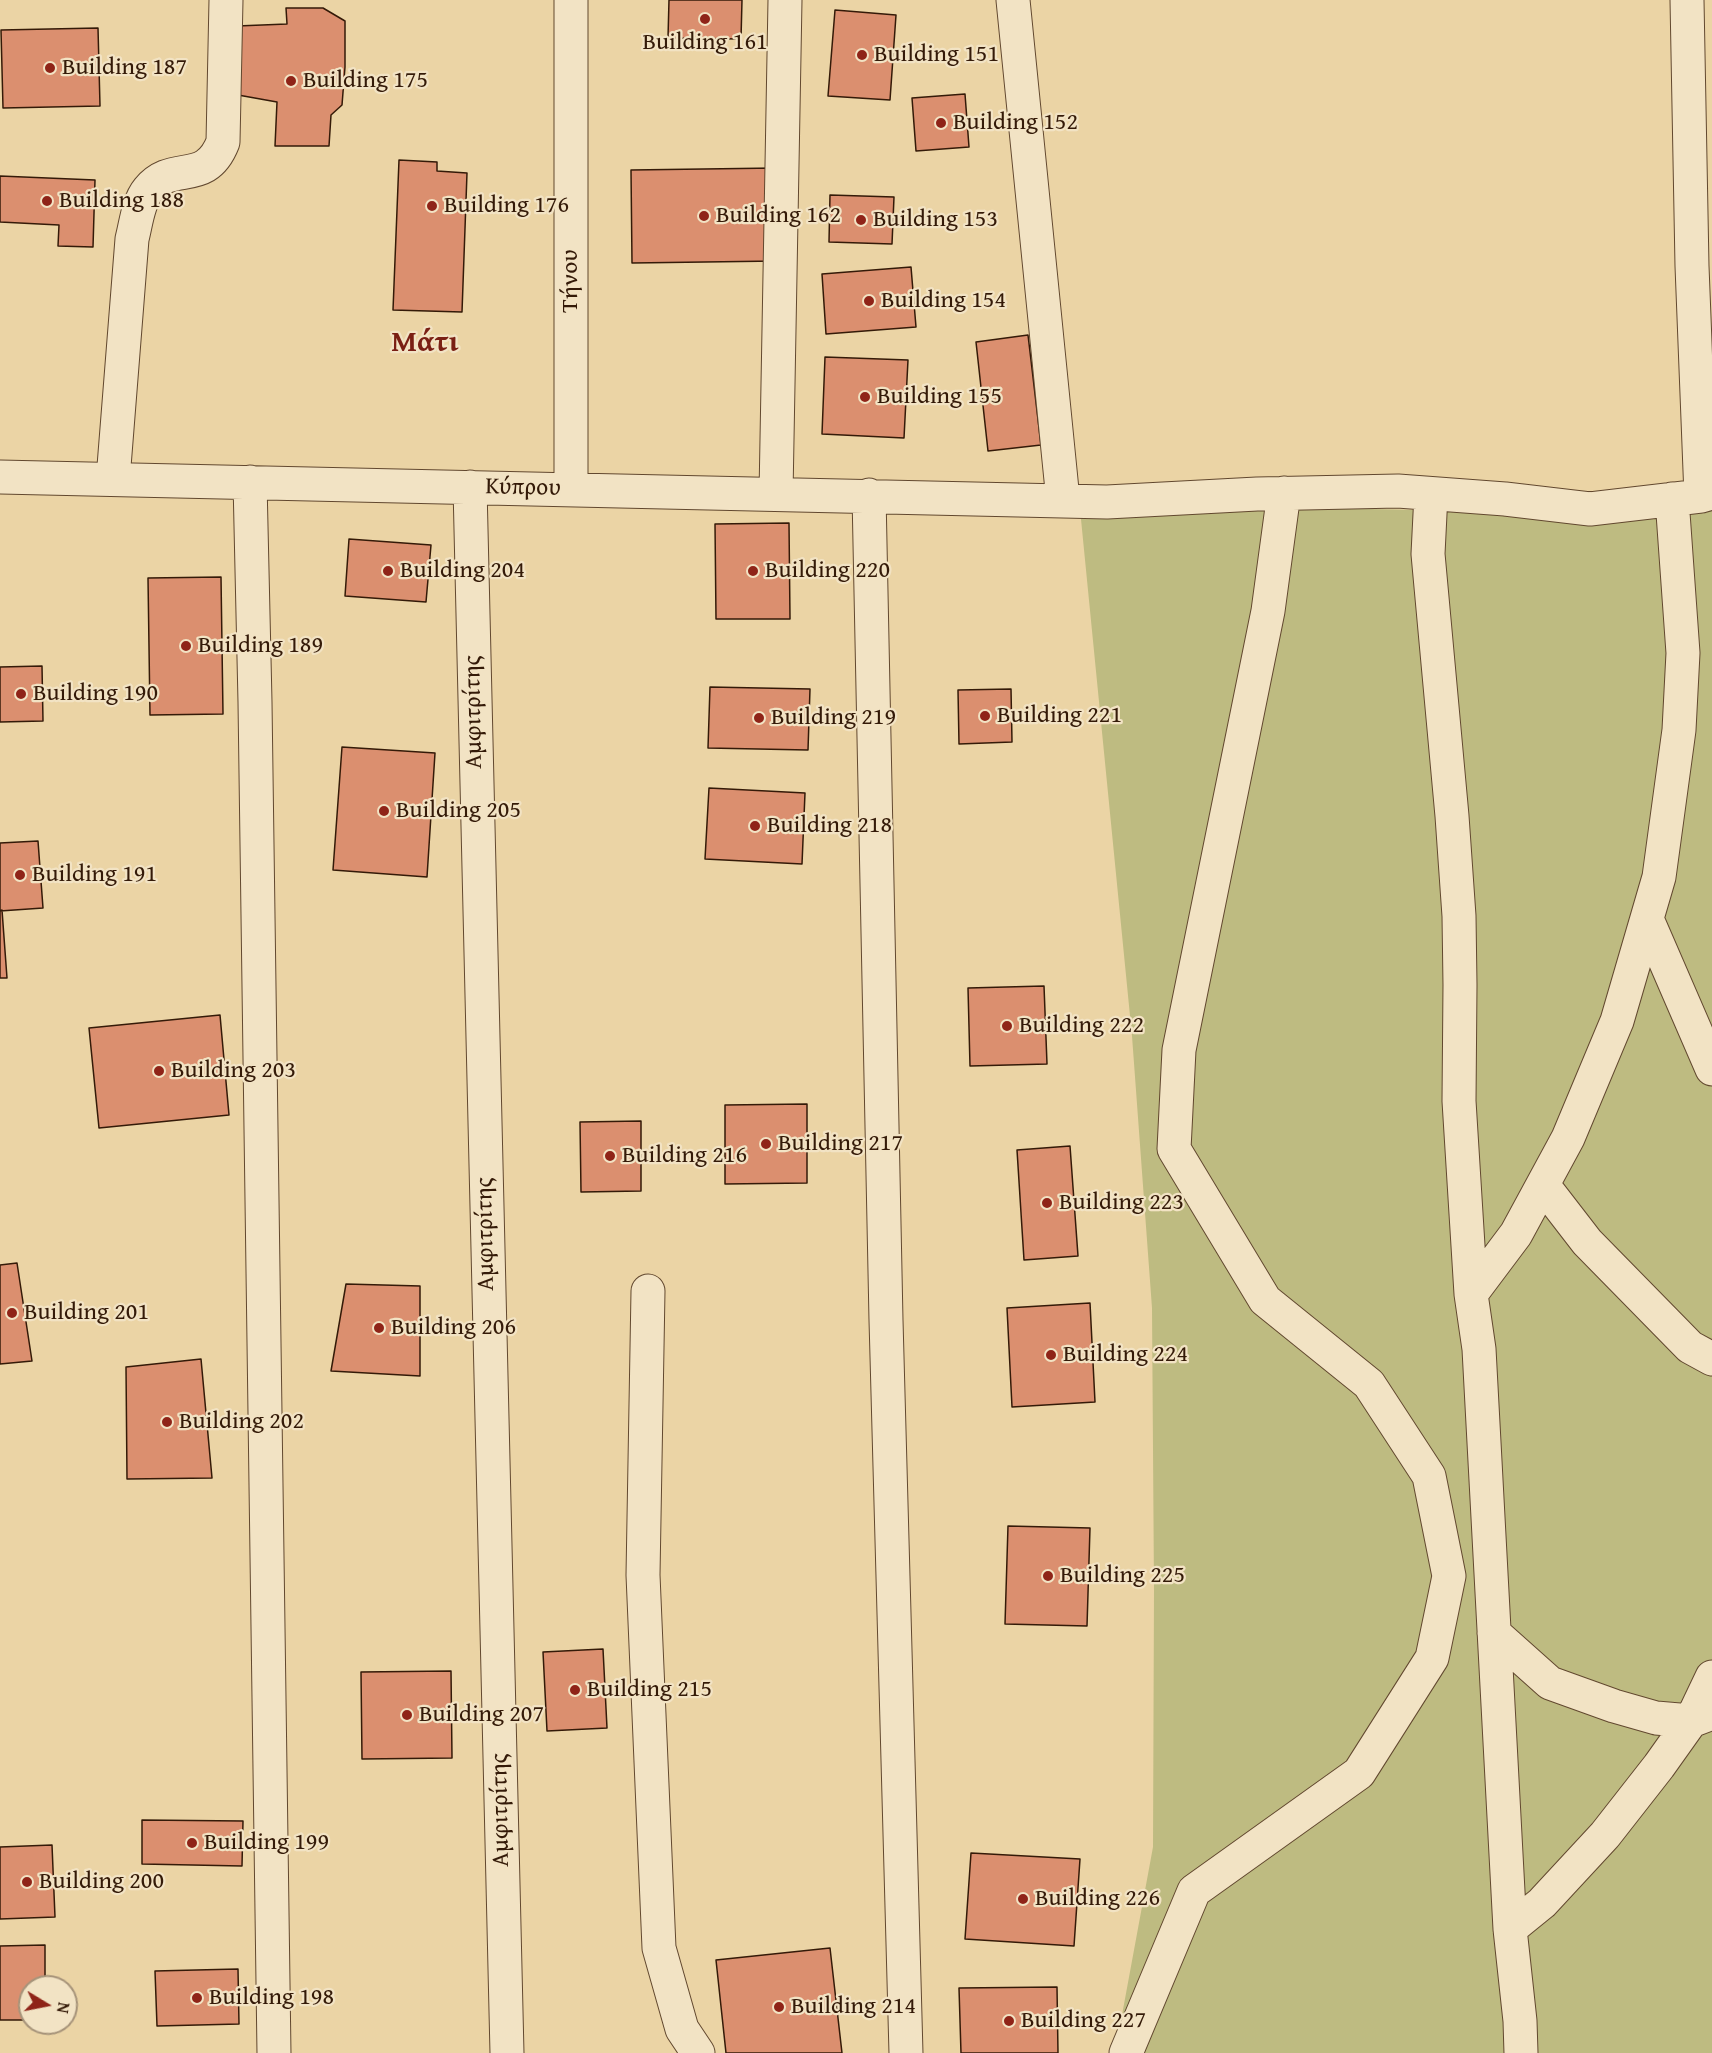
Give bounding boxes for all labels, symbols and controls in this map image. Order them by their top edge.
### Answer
marker: Building 161 [698,12,712,26]
place label: Building 161 [643,29,767,57]
place label: Building 151 [874,41,999,69]
marker: Building 151 [855,48,869,62]
place label: Building 187 [62,54,187,82]
marker: Building 187 [43,61,57,75]
place label: Building 175 [303,67,428,95]
marker: Building 175 [284,74,298,88]
place label: Building 152 [953,109,1078,137]
marker: Building 152 [934,116,948,130]
place label: Building 188 [59,187,184,215]
place label: Building 176 [444,192,569,220]
marker: Building 188 [40,194,54,208]
marker: Building 176 [425,199,439,213]
place label: Building 162 [716,202,841,230]
place label: Building 153 [873,206,998,234]
marker: Building 162 [697,209,711,223]
marker: Building 153 [854,213,868,227]
street label: Τήνου [557,249,585,313]
place label: Building 154 [881,287,1006,315]
marker: Building 154 [862,294,876,308]
district label: Μάτι [391,325,459,361]
place label: Building 155 [877,383,1002,411]
marker: Building 155 [858,390,872,404]
street label: Κύπρου [485,473,561,503]
place label: Building 204 [400,557,525,585]
place label: Building 220 [765,557,890,585]
marker: Building 204 [381,564,395,578]
marker: Building 220 [746,564,760,578]
place label: Building 189 [198,632,323,660]
marker: Building 189 [179,639,193,653]
street label: Αμφιτρίτης [459,655,489,769]
place label: Building 190 [33,680,158,708]
marker: Building 190 [14,687,28,701]
place label: Building 221 [997,702,1122,730]
place label: Building 219 [771,704,896,732]
marker: Building 221 [978,709,992,723]
marker: Building 219 [752,711,766,725]
place label: Building 205 [396,797,521,825]
marker: Building 205 [377,804,391,818]
place label: Building 218 [767,812,892,840]
marker: Building 218 [748,819,762,833]
place label: Building 191 [32,861,157,889]
marker: Building 191 [13,868,27,882]
place label: Building 222 [1019,1012,1144,1040]
marker: Building 222 [1000,1019,1014,1033]
place label: Building 203 [171,1057,296,1085]
marker: Building 203 [152,1064,166,1078]
place label: Building 217 [778,1130,903,1158]
marker: Building 217 [759,1137,773,1151]
place label: Building 216 [622,1142,747,1170]
marker: Building 216 [603,1149,617,1163]
street label: Αμφιτρίτης [471,1177,501,1291]
place label: Building 223 [1059,1189,1184,1217]
marker: Building 223 [1040,1196,1054,1210]
place label: Building 201 [24,1299,149,1327]
marker: Building 201 [5,1306,19,1320]
place label: Building 206 [391,1314,516,1342]
marker: Building 206 [372,1321,386,1335]
place label: Building 224 [1063,1341,1188,1369]
marker: Building 224 [1044,1348,1058,1362]
place label: Building 202 [179,1408,304,1436]
marker: Building 202 [160,1415,174,1429]
place label: Building 225 [1060,1562,1185,1590]
marker: Building 225 [1041,1569,1055,1583]
place label: Building 215 [587,1676,712,1704]
marker: Building 215 [568,1683,582,1697]
place label: Building 207 [419,1701,544,1729]
marker: Building 207 [400,1708,414,1722]
street label: Αμφιτρίτης [486,1753,516,1867]
place label: Building 199 [204,1829,329,1857]
marker: Building 199 [185,1836,199,1850]
place label: Building 200 [39,1868,164,1896]
marker: Building 200 [20,1875,34,1889]
place label: Building 226 [1035,1885,1160,1913]
marker: Building 226 [1016,1892,1030,1906]
north arrow [18,1975,78,2035]
place label: Building 198 [209,1984,334,2012]
marker: Building 198 [190,1991,204,2005]
place label: Building 214 [791,1993,916,2021]
text: N [51,2000,77,2015]
marker: Building 214 [772,2000,786,2014]
place label: Building 227 [1021,2007,1146,2035]
marker: Building 227 [1002,2014,1016,2028]

